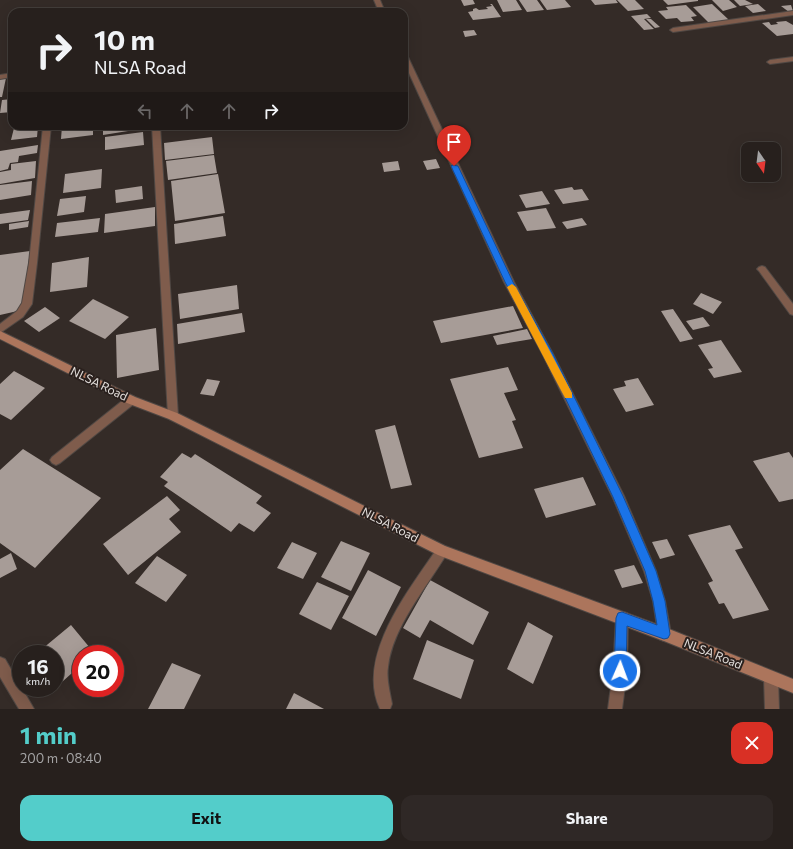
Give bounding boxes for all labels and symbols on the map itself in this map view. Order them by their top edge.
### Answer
pin [437,125,471,166]
north arrow [741,142,781,182]
street label: NLSA Road [69,363,130,403]
street label: NLSA Road [360,504,421,544]
street label: NLSA Road [682,635,745,671]
speed limit sign: 20 [72,645,124,697]
position arrow [599,650,641,692]

